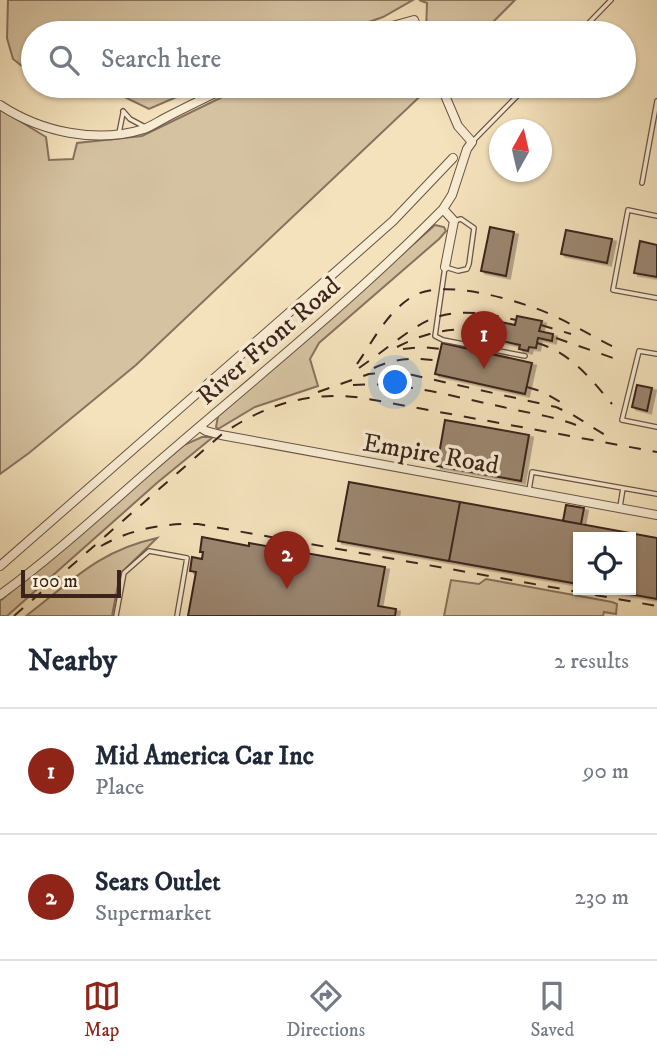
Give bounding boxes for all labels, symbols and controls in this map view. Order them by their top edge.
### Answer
search box [21,21,636,98]
icon: search [45,41,83,79]
text: Search here [101,43,221,76]
north arrow [489,119,552,182]
street label: River Front Road [190,270,348,412]
pin: 1 [461,311,507,369]
your location [378,365,412,399]
street label: Empire Road [360,426,501,483]
pin: 2 [264,531,310,589]
map controls [573,532,636,595]
button: locate [573,532,636,595]
scale bar [21,567,121,599]
text: 100 m [32,570,78,593]
text: Nearby [28,643,117,680]
text: 2 results [554,647,629,676]
text: Mid America Car Inc [95,740,314,773]
text: 1 [47,757,55,786]
text: 90 m [583,757,629,786]
text: Place [95,773,144,802]
text: Sears Outlet [95,866,221,899]
text: 2 [45,883,57,912]
text: 230 m [575,883,629,912]
text: Supermarket [95,899,211,928]
tab: Map [83,977,121,1042]
tab: Directions [286,977,365,1042]
tab: Saved [531,977,574,1042]

